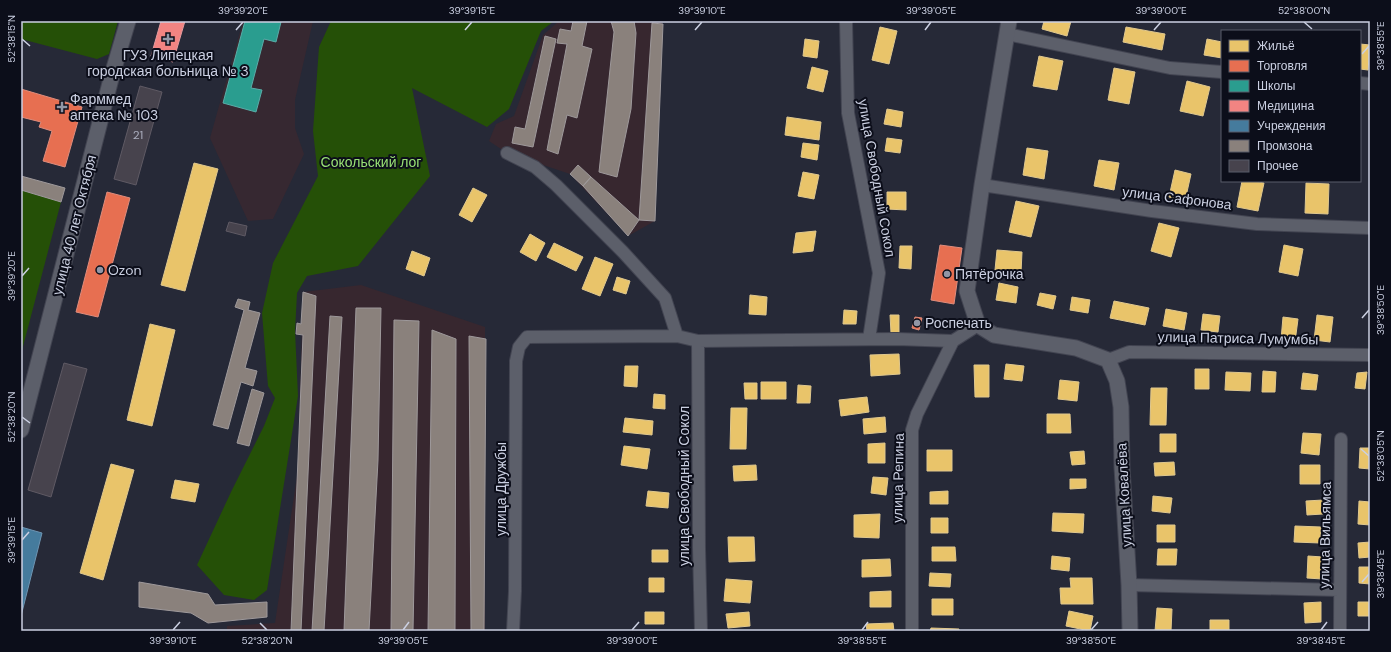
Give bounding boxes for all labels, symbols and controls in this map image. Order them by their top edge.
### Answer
text: 39°39'20"E [218,4,268,17]
text: 39°39'15"E [449,4,496,17]
text: 39°39'10"E [678,4,726,17]
text: 39°39'05"E [906,4,956,17]
text: 39°39'00"E [1135,4,1187,17]
text: 52°38'00"N [1278,4,1330,17]
text: 52°38'15"N [5,15,18,63]
text: 39°38'55"E [1374,21,1387,71]
legend [1221,30,1361,182]
marker: ГУЗ Липецкая городская больница № 3 [162,33,174,45]
text: Жильё [1257,38,1295,54]
place label: ГУЗ Липецкая городская больница № 3 [87,46,249,80]
text: Торговля [1257,58,1307,74]
text: Школы [1257,78,1295,94]
place label: Фарммед аптека № 103 [70,90,158,124]
street label: улица Свободный Сокол [854,98,900,258]
text: Медицина [1257,98,1314,114]
marker: Фарммед аптека № 103 [57,102,67,112]
text: Учреждения [1257,118,1326,134]
house number: 21 [133,127,143,143]
text: Промзона [1257,138,1313,154]
street label: улица 40 лет Октября [48,153,100,297]
park label: Сокольский лог [321,153,421,171]
text: Прочее [1257,158,1299,174]
street label: улица Сафонова [1121,182,1233,214]
text: 39°39'20"E [5,251,18,301]
place label: Ozon [108,261,142,279]
marker: Ozon [95,265,105,275]
place label: Пятёрочка [955,265,1024,283]
marker: Пятёрочка [942,269,952,279]
text: 39°38'50"E [1374,285,1387,335]
place label: Роспечать [925,314,992,332]
marker: Роспечать [912,318,922,328]
street label: улица Патриса Лумумбы [1158,328,1318,348]
text: 52°38'20"N [5,391,18,443]
street label: улица Свободный Сокол [675,406,693,566]
text: 52°38'05"N [1374,430,1387,482]
street label: улица Репина [888,433,908,523]
street label: улица Дружбы [492,442,510,536]
street label: улица Ковалёва [1112,442,1136,548]
street label: улица Вильямса [1315,481,1335,589]
text: 39°39'15"E [5,516,18,563]
text: 39°38'45"E [1374,549,1387,598]
text: 39°39'10"E [149,634,197,647]
text: 52°38'20"N [241,634,293,647]
text: 39°39'05"E [378,634,428,647]
text: 39°39'00"E [606,634,658,647]
text: 39°38'55"E [837,634,887,647]
text: 39°38'50"E [1066,634,1116,647]
text: 39°38'45"E [1297,634,1346,647]

